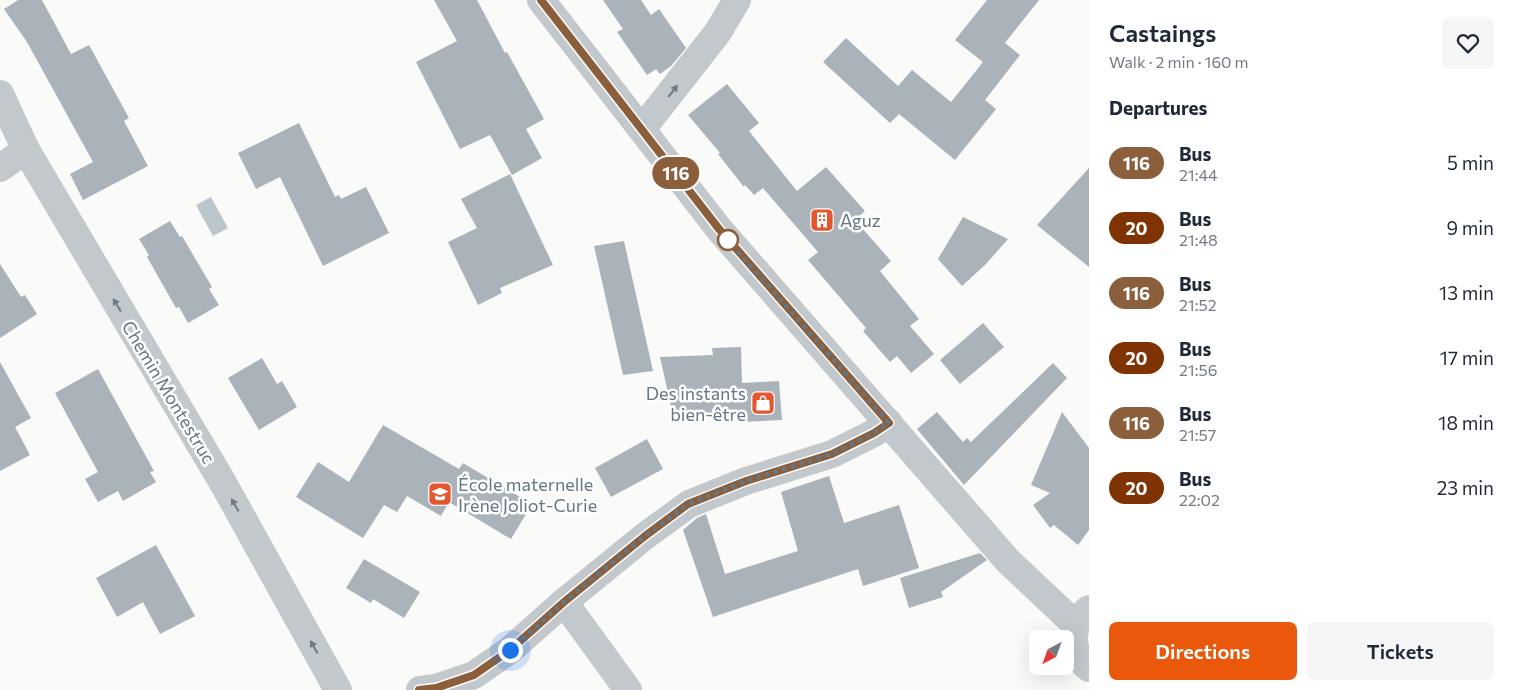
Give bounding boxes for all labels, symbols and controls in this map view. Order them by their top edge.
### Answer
button: heart [1442,17,1494,69]
text: Castaings [1109,18,1216,47]
text: Walk · 2 min · 160 m [1109,52,1249,71]
one-way arrow [667,84,678,97]
text: Departures [1109,96,1207,119]
text: Bus [1179,142,1211,165]
text: 5 min [1447,151,1494,174]
text: 116 [1123,152,1150,174]
line badge: 116 [647,157,705,189]
text: 116 [662,162,690,184]
text: 21:44 [1179,165,1218,184]
building icon: Aguz [809,207,835,233]
text: Bus [1179,207,1211,230]
place label: Aguz [840,209,881,231]
text: 9 min [1446,216,1494,239]
text: 20 [1125,217,1148,239]
unlabelled marker [717,229,739,251]
text: 21:48 [1179,230,1218,249]
text: Bus [1179,272,1211,295]
text: 13 min [1439,281,1494,304]
text: 116 [1123,282,1150,304]
text: 21:52 [1179,295,1217,314]
one-way arrow [113,299,122,312]
street label: Chemin Montestruc [118,317,220,468]
text: Bus [1179,337,1211,360]
text: 17 min [1440,346,1494,369]
text: 20 [1125,347,1148,369]
text: 21:56 [1179,360,1217,379]
place label: Des instants bien-être [646,382,746,425]
shop icon: Des instants bien-être [750,390,776,416]
text: Bus [1179,402,1211,425]
text: 18 min [1438,411,1494,434]
text: 116 [1123,412,1150,434]
text: 21:57 [1179,425,1216,444]
text: Bus [1179,467,1211,490]
place label: École maternelle Irène Joliot-Curie [458,473,597,516]
text: 23 min [1437,476,1494,499]
text: 20 [1125,477,1148,499]
school or university icon: École maternelle Irène Joliot-Curie [427,481,453,507]
text: 22:02 [1179,490,1220,509]
one-way arrow [231,499,240,512]
button: Directions [1109,622,1297,680]
button: Tickets [1307,622,1494,680]
north arrow [1029,630,1074,675]
map controls [1029,630,1074,675]
your location [498,638,523,663]
one-way arrow [310,641,319,654]

